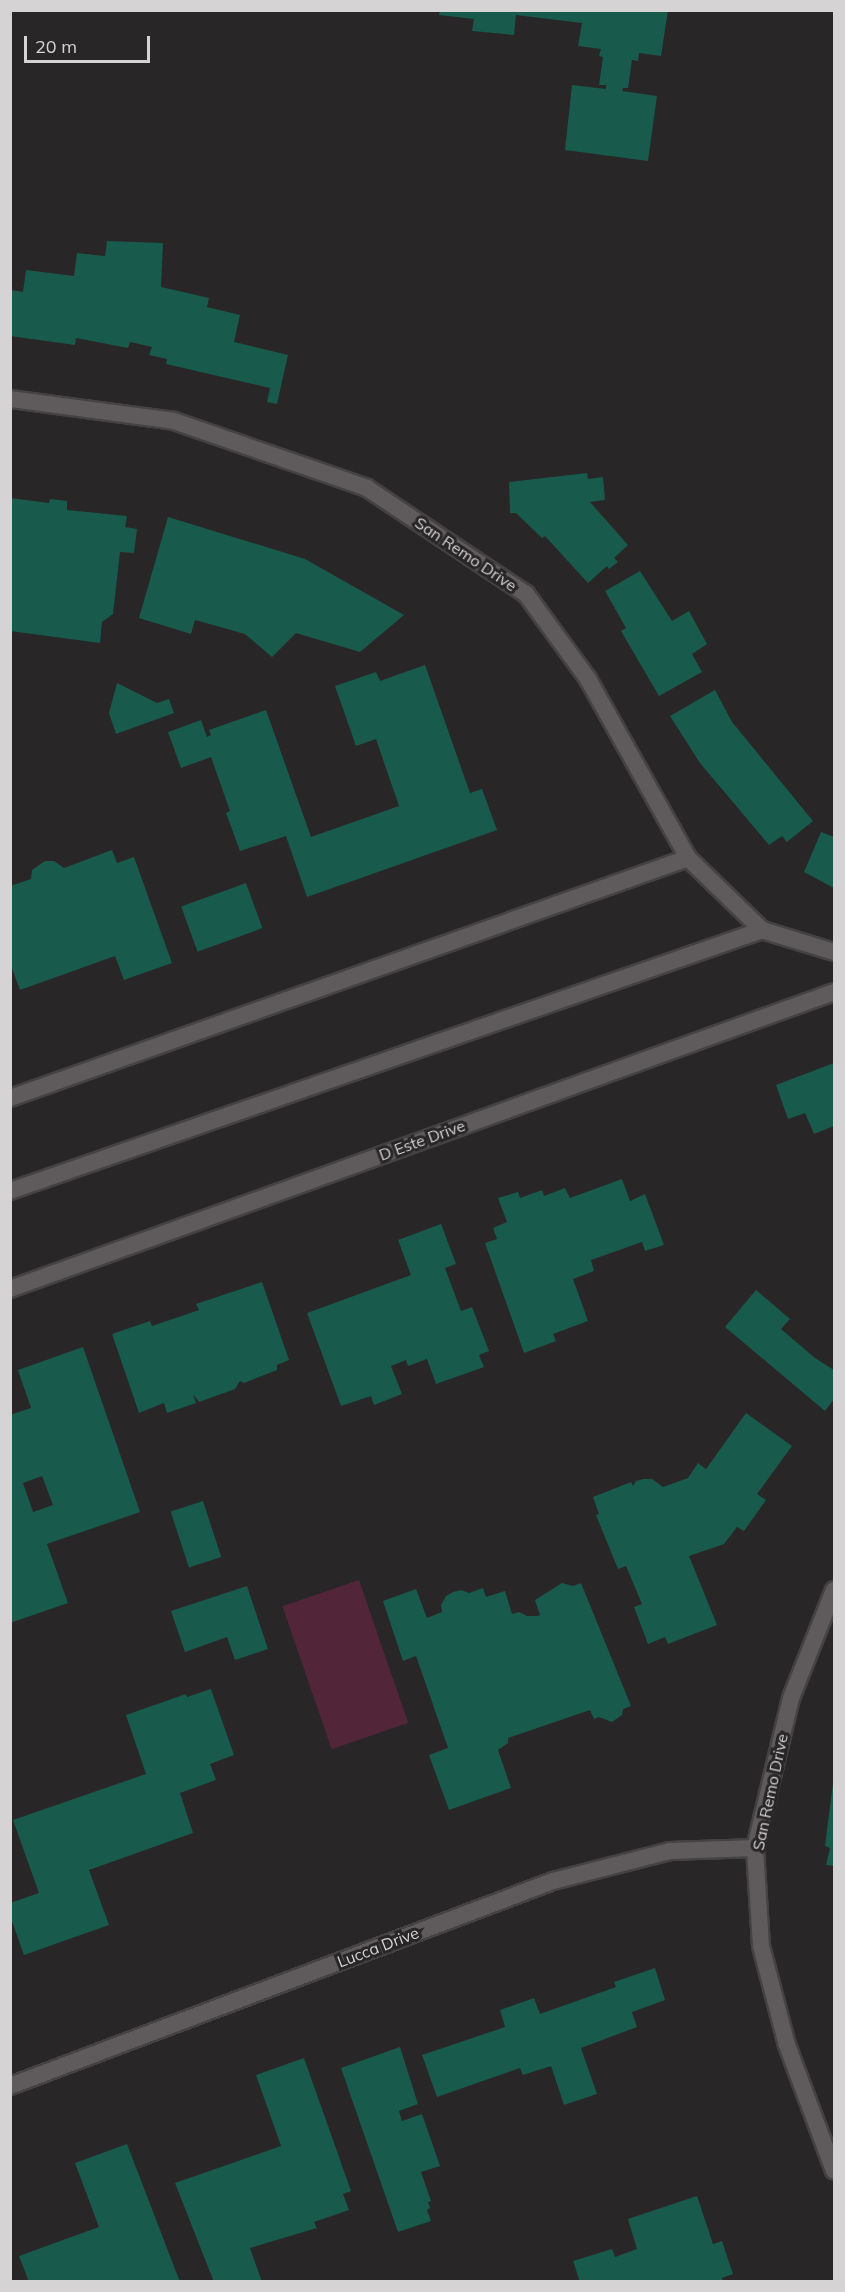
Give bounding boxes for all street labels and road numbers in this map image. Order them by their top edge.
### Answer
street label: San Remo Drive [411,513,521,595]
street label: D Este Drive [376,1116,468,1164]
street label: San Remo Drive [748,1732,792,1852]
street label: Lucca Drive [334,1923,422,1971]

